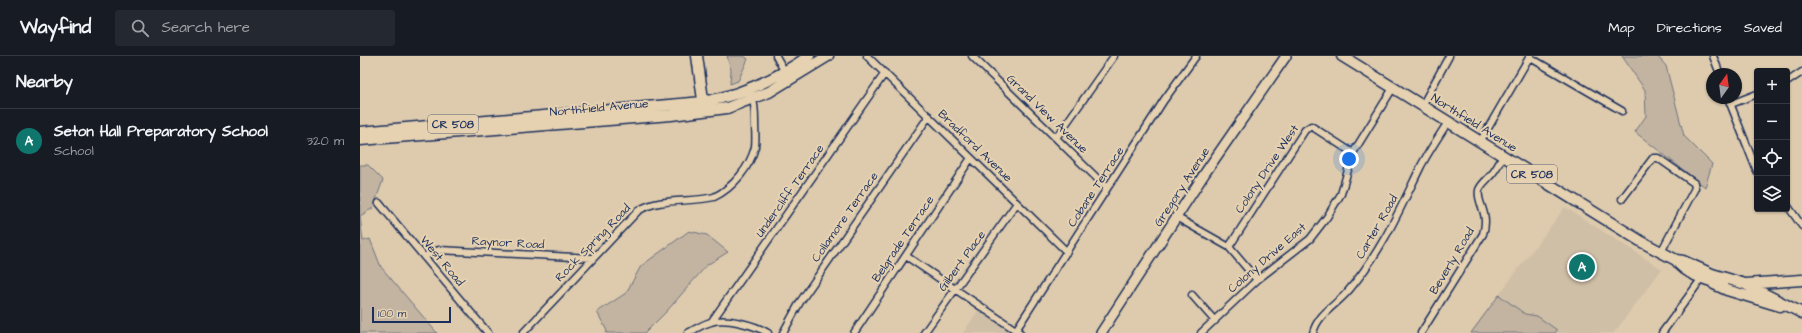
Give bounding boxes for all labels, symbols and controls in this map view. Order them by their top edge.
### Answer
search box [115,10,395,46]
text: Wayfind [20,14,91,41]
icon: search [129,17,151,39]
text: Search here [161,17,250,38]
text: Map [1608,18,1635,38]
text: Directions [1657,18,1722,38]
text: Saved [1744,18,1782,38]
north arrow [1706,68,1742,104]
map controls [1754,68,1790,212]
button: + [1754,68,1790,104]
text: Nearby [16,70,73,94]
street label: Grand View Avenue [1002,71,1092,158]
street label: Northfield Avenue [1428,90,1521,157]
street label: Northfield Avenue [549,95,650,121]
button: − [1754,104,1790,140]
street label: Bradford Avenue [934,106,1016,186]
road number: CR 508 [428,115,478,133]
text: Seton Hall Preparatory School [54,121,268,142]
street label: Colony Drive West [1231,121,1304,217]
text: A [25,132,33,150]
text: 320 m [306,132,344,150]
button: locate [1754,140,1790,176]
street label: Undercliff Terrace [752,141,829,241]
text: School [54,142,94,160]
street label: Cobane Terrace [1064,143,1129,231]
street label: Gregory Avenue [1150,144,1215,230]
your location [1339,149,1359,169]
road number: CR 508 [1507,165,1557,183]
street label: Collamore Terrace [807,168,883,266]
button: layers [1754,176,1790,212]
street label: Belgrade Terrace [868,192,939,286]
street label: Carter Road [1352,192,1402,262]
street label: Rock Spring Road [551,200,635,286]
street label: Colony Drive East [1224,219,1311,298]
street label: Beverly Road [1425,224,1480,298]
street label: Gilbert Place [934,227,990,295]
street label: West Road [416,232,468,290]
street label: Raynor Road [471,233,545,254]
pin: A [1569,252,1595,282]
scale bar [372,305,451,324]
text: 100 m [378,306,406,321]

